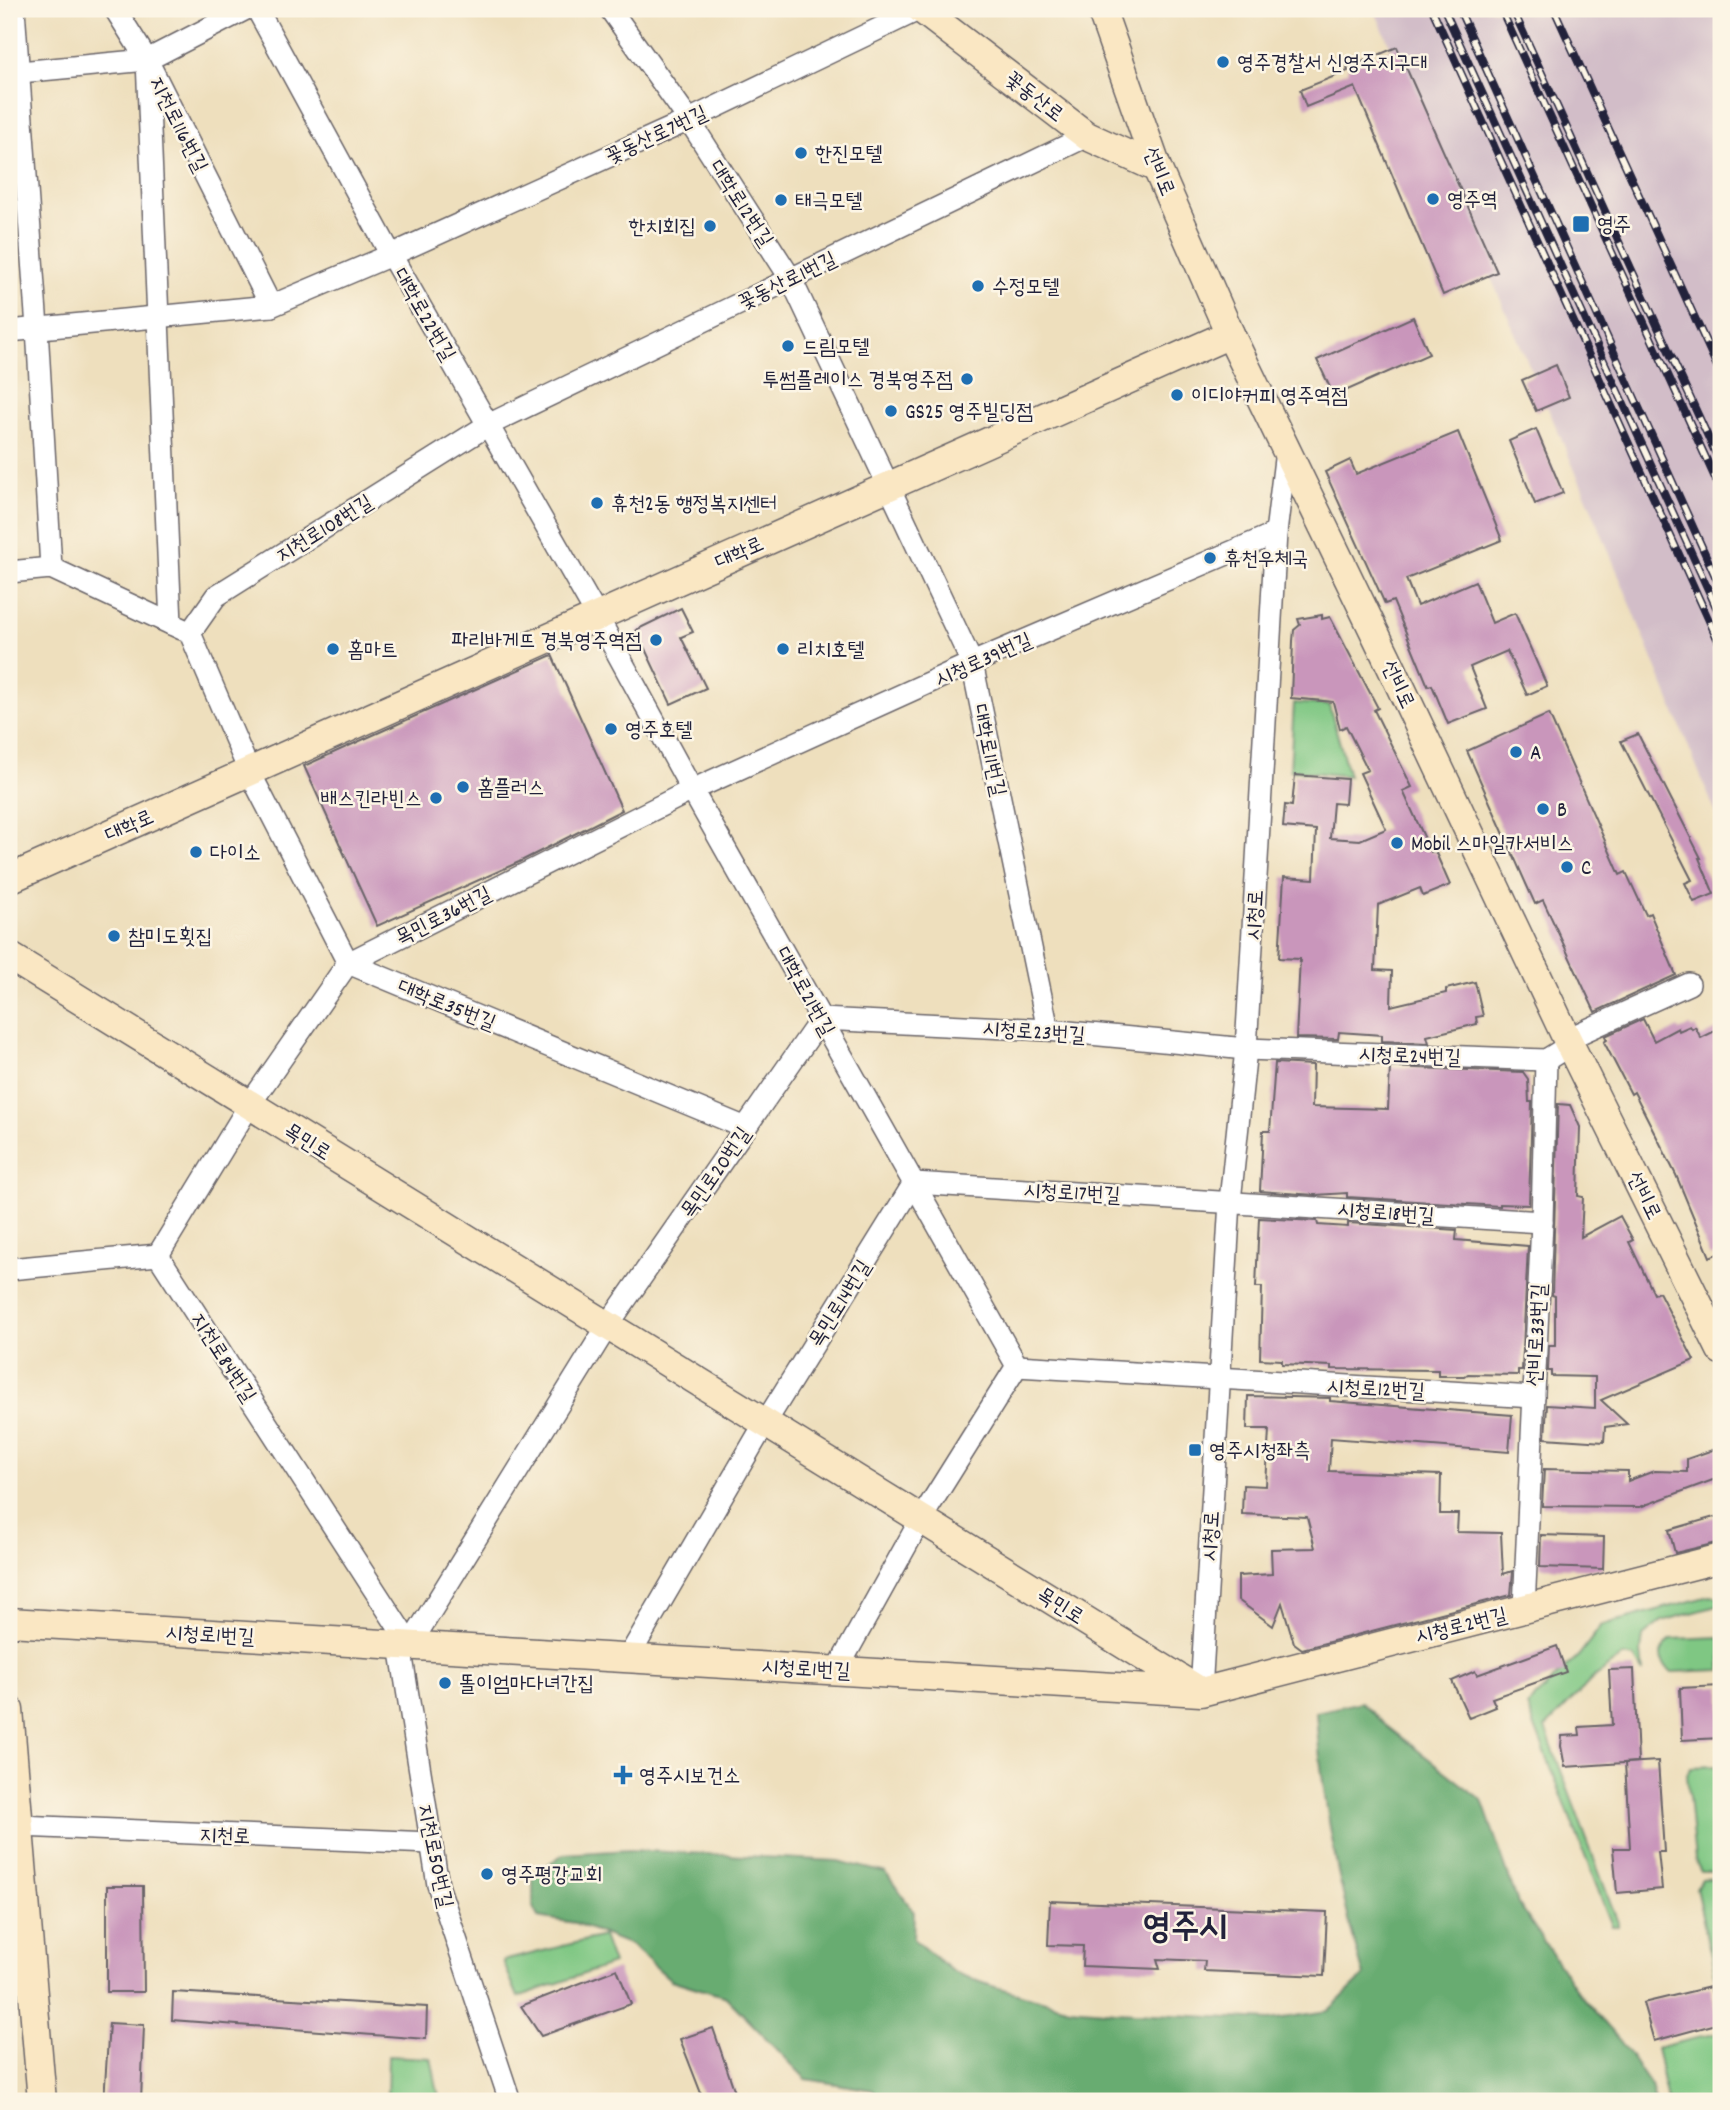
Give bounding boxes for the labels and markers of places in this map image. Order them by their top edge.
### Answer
place label: 영주경찰서 신영주지구대 [1237,50,1428,80]
marker: 영주경찰서 신영주지구대 [1215,54,1231,70]
place label: 한진모텔 [815,141,883,171]
marker: 한진모텔 [793,145,809,161]
place label: 영주역 [1447,187,1498,217]
place label: 태극모텔 [795,188,863,218]
marker: 영주역 [1425,191,1441,207]
marker: 태극모텔 [773,192,789,208]
place label: 영주 [1597,212,1631,242]
place label: 한치회집 [628,214,696,244]
marker: 영주 [1571,214,1591,234]
marker: 한치회집 [702,218,718,234]
place label: 수정모텔 [992,274,1060,304]
marker: 수정모텔 [970,278,986,294]
place label: 드림모텔 [802,334,870,364]
marker: 드림모텔 [780,338,796,354]
place label: 투썸플레이스 경북영주점 [762,367,953,397]
marker: 투썸플레이스 경북영주점 [959,371,975,387]
place label: 이디야커피 영주역점 [1191,383,1348,413]
marker: 이디야커피 영주역점 [1169,387,1185,403]
place label: GS25 영주빌딩점 [905,399,1033,429]
marker: GS25 영주빌딩점 [883,403,899,419]
place label: 휴천2동 행정복지센터 [611,491,777,521]
marker: 휴천2동 행정복지센터 [589,495,605,511]
place label: 휴천우체국 [1224,546,1309,576]
marker: 휴천우체국 [1202,550,1218,566]
place label: 파리바게뜨 경북영주역점 [451,628,642,658]
marker: 파리바게뜨 경북영주역점 [648,632,664,648]
place label: 홈마트 [347,637,398,667]
place label: 리치호텔 [797,637,865,667]
marker: 홈마트 [325,641,341,657]
marker: 리치호텔 [775,641,791,657]
place label: 영주호텔 [625,717,693,747]
marker: 영주호텔 [603,721,619,737]
place label: A [1530,740,1541,770]
marker: A [1508,744,1524,760]
place label: 홈플러스 [477,775,545,805]
marker: 홈플러스 [455,779,471,795]
place label: 배스킨라빈스 [321,786,422,816]
marker: 배스킨라빈스 [428,790,444,806]
place label: B [1557,797,1567,827]
marker: B [1535,801,1551,817]
place label: Mobil 스마일카서비스 [1411,831,1574,861]
marker: Mobil 스마일카서비스 [1389,835,1405,851]
place label: 다이소 [210,840,261,870]
marker: 다이소 [188,844,204,860]
place label: C [1581,855,1591,885]
marker: C [1559,859,1575,875]
place label: 참미도횟집 [128,924,213,954]
marker: 참미도횟집 [106,928,122,944]
place label: 영주시청좌측 [1209,1438,1310,1468]
marker: 영주시청좌측 [1187,1442,1203,1458]
place label: 똘이엄마다녀간집 [459,1671,594,1701]
marker: 똘이엄마다녀간집 [437,1675,453,1691]
place label: 영주시보건소 [639,1763,740,1793]
marker: 영주시보건소 [613,1765,633,1785]
place label: 영주평강교회 [501,1862,602,1892]
marker: 영주평강교회 [479,1866,495,1882]

